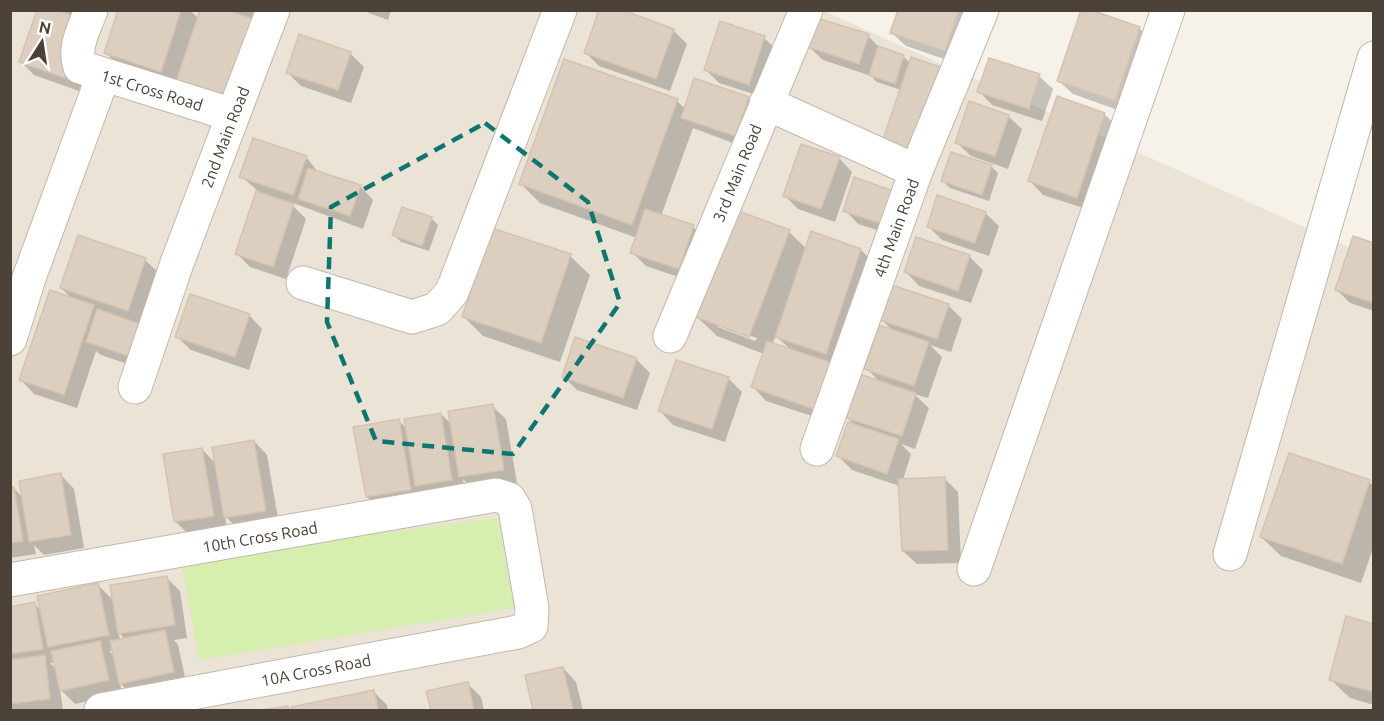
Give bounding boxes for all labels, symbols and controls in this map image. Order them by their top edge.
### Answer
north arrow [12,12,72,72]
text: N [37,17,53,37]
street label: 1st Cross Road [99,66,205,114]
street label: 2nd Main Road [197,84,253,190]
street label: 3rd Main Road [709,122,765,224]
street label: 4th Main Road [870,176,922,280]
street label: 10th Cross Road [201,518,319,556]
street label: 10A Cross Road [259,651,373,689]

